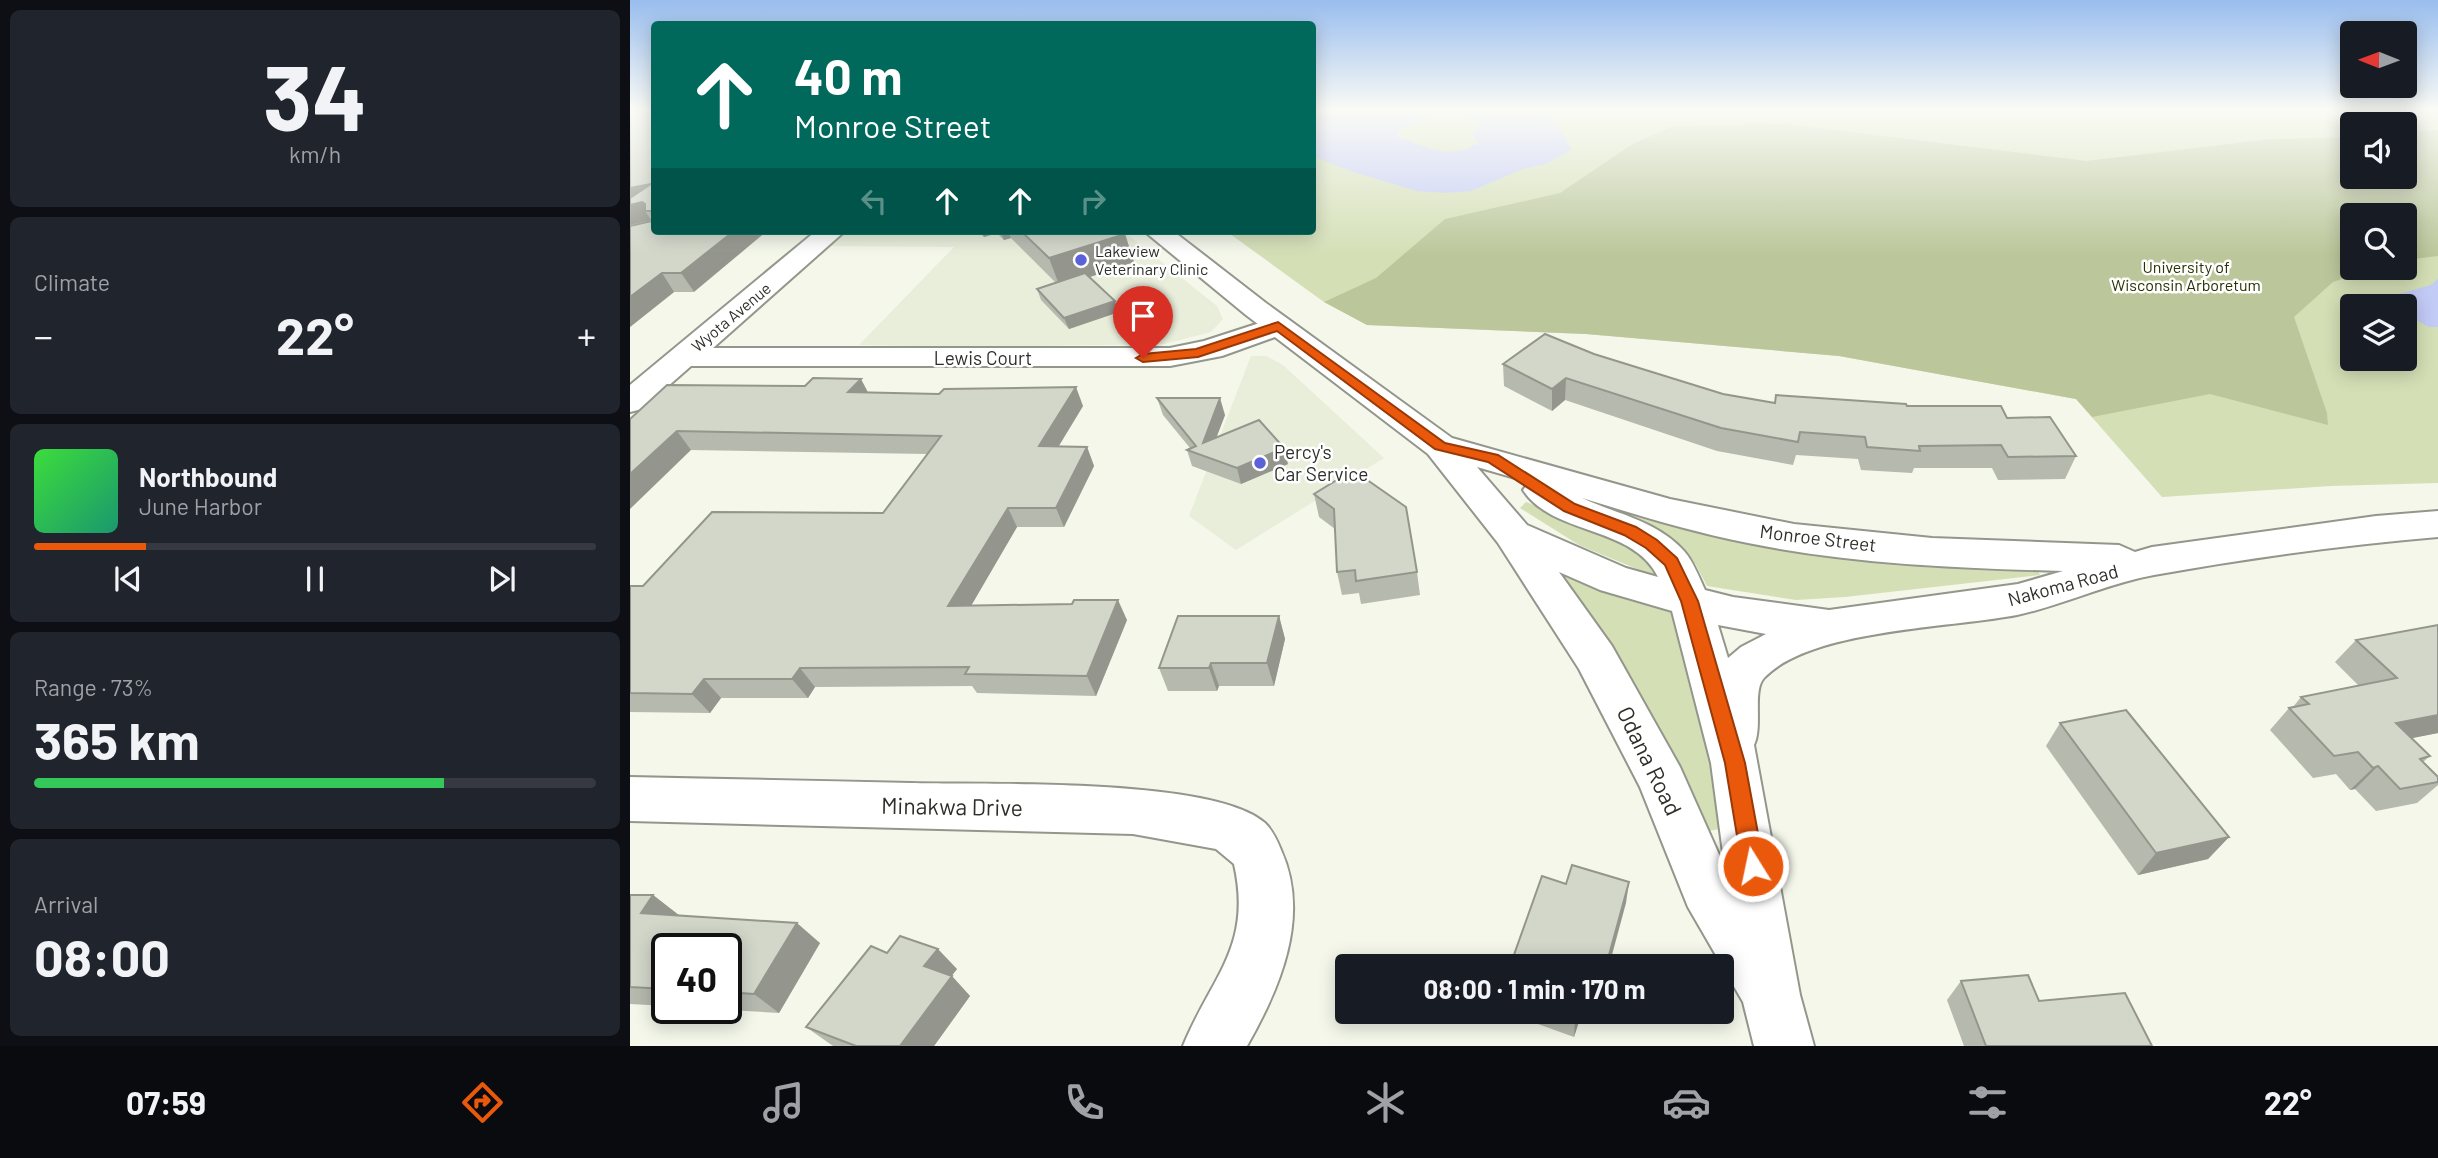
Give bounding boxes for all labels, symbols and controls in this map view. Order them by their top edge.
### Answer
north arrow [2340,21,2417,98]
map controls [2340,21,2417,371]
text: 34 [263,40,367,149]
text: 40 m [794,46,902,105]
icon: ahead [679,49,770,140]
text: Monroe Street [794,106,991,144]
button: sound [2340,112,2417,189]
text: km/h [289,140,341,168]
icon: left [855,182,893,220]
icon: ahead [928,182,966,220]
icon: ahead [1001,182,1039,220]
icon: right [1074,182,1112,220]
button: search [2340,203,2417,280]
place label: Lakeview Veterinary Clinic [1095,241,1208,278]
marker: Lakeview Veterinary Clinic [1073,252,1089,268]
park label: University of Wisconsin Arboretum [2111,257,2261,294]
text: Climate [34,268,110,296]
street label: Wyota Avenue [687,278,774,355]
pin [1113,286,1173,358]
button: layers [2340,294,2417,371]
icon: arrive [1124,297,1162,335]
text: 22° [276,303,354,365]
text: − [34,312,53,358]
text: + [577,312,596,358]
street label: Lewis Court [934,346,1032,369]
place label: Percy's Car Service [1274,440,1368,485]
marker: Percy's Car Service [1252,455,1268,471]
text: Northbound [139,461,277,492]
text: June Harbor [139,492,262,520]
street label: Monroe Street [1759,519,1878,556]
street label: Nakoma Road [2005,559,2121,610]
icon: previous [109,560,147,598]
icon: pause [296,560,334,598]
icon: next [483,560,521,598]
text: Range · 73% [34,673,153,701]
street label: Odana Road [1611,701,1688,820]
text: 365 km [34,708,200,770]
street label: Minakwa Drive [881,791,1023,821]
position arrow [1716,829,1790,903]
text: Arrival [34,890,98,918]
text: 08:00 [34,925,170,987]
speed limit sign: 40 [651,933,742,1024]
text: 08:00 · 1 min · 170 m [1424,973,1645,1004]
icon: directions [458,1078,507,1127]
icon: music [759,1078,808,1127]
icon: phone [1060,1078,1109,1127]
icon: climate [1361,1078,1410,1127]
icon: car [1662,1078,1711,1127]
icon: filters [1963,1078,2012,1127]
text: 07:59 [126,1083,206,1121]
text: 22° [2264,1083,2312,1121]

